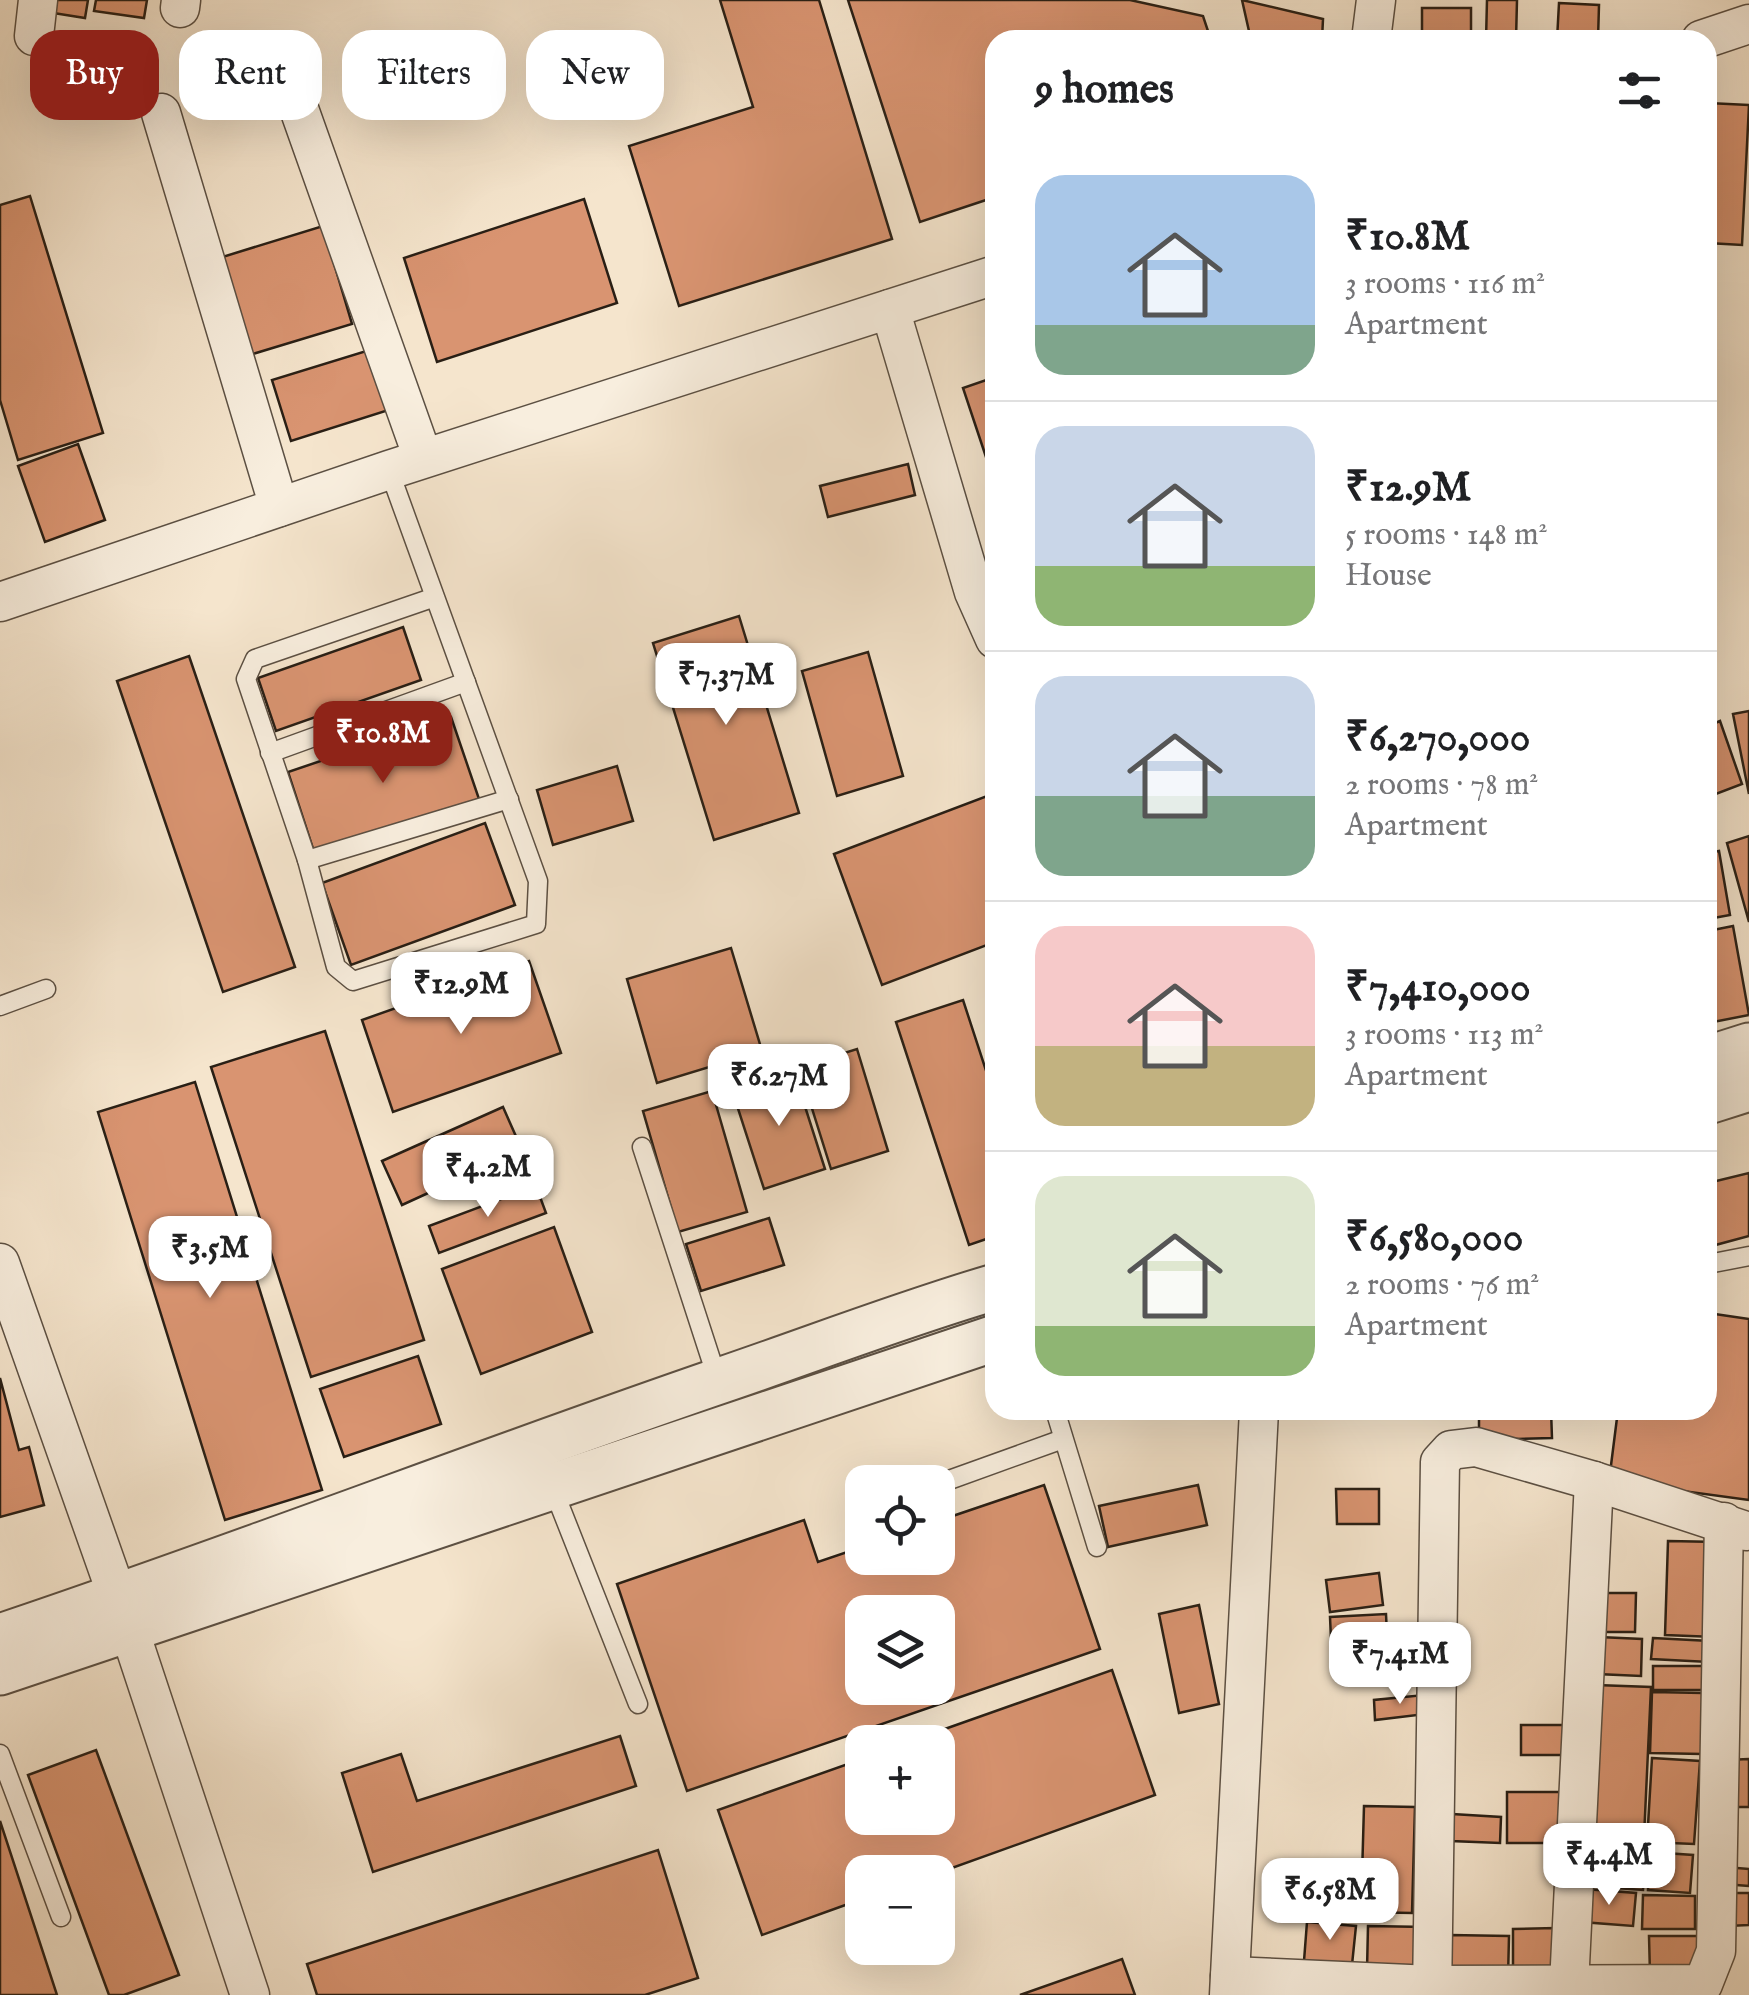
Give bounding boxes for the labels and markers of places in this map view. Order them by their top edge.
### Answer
pin: ₹7.37M [645,643,807,728]
pin: ₹10.8M [302,701,464,786]
pin: ₹12.9M [380,952,542,1037]
pin: ₹6.27M [698,1044,860,1129]
pin: ₹4.2M [418,1135,558,1220]
pin: ₹3.5M [140,1216,280,1301]
pin: ₹7.41M [1319,1622,1481,1707]
pin: ₹4.4M [1539,1823,1679,1908]
pin: ₹6.58M [1249,1858,1411,1943]

